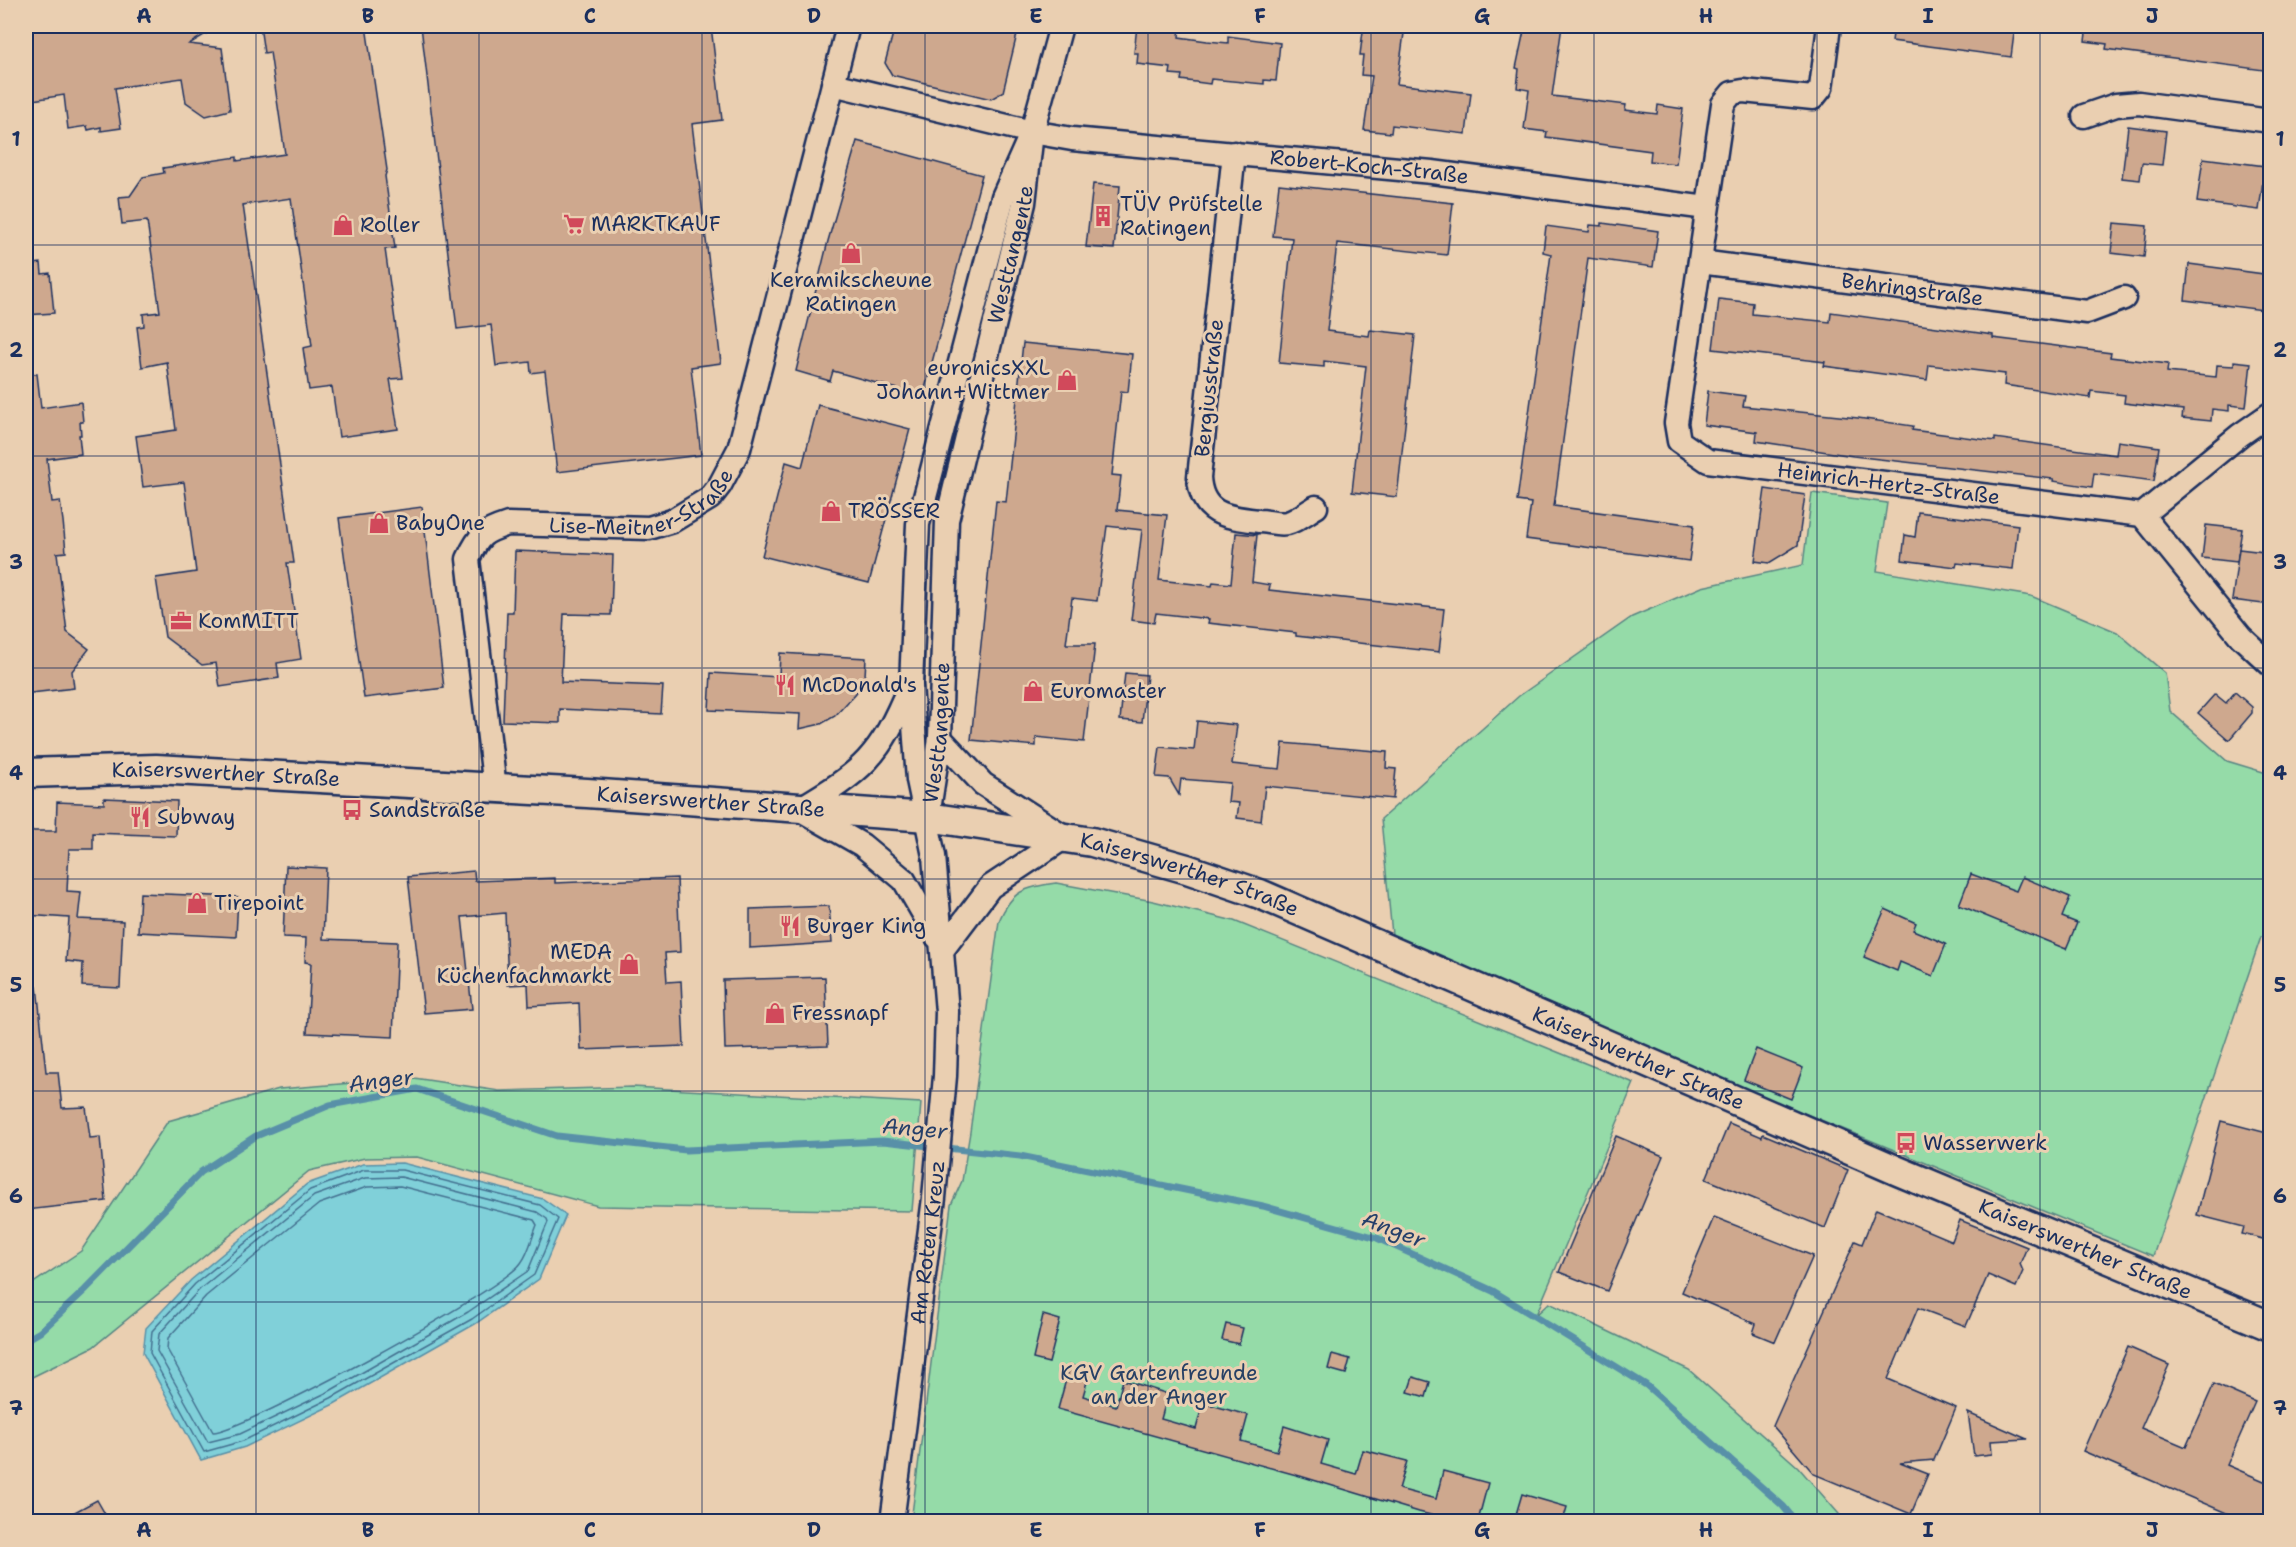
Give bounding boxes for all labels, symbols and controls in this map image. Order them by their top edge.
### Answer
text: A [136,3,152,29]
text: B [362,3,374,29]
text: C [584,3,596,29]
text: D [807,3,821,29]
text: E [1029,3,1043,29]
text: F [1254,3,1266,29]
text: G [1474,3,1490,29]
text: H [1699,3,1713,29]
text: I [1922,3,1934,29]
text: J [2146,3,2159,29]
text: 1 [11,126,21,152]
text: 1 [2275,126,2285,152]
street label: Robert-Koch-Straße [1269,143,1471,191]
street label: Westtangente [981,184,1040,327]
place label: TÜV Prüfstelle Ratingen [1120,190,1263,242]
building icon: TÜV Prüfstelle Ratingen [1091,204,1115,228]
place label: MARKTKAUF [591,210,721,238]
place label: Roller [360,211,420,239]
supermarket icon: MARKTKAUF [562,212,586,236]
shop icon: Roller [331,213,355,237]
shop icon: Keramikscheune Ratingen [839,241,863,265]
place label: Keramikscheune Ratingen [770,266,932,318]
street label: Behringstraße [1839,266,1985,312]
street label: Bergiusstraße [1188,317,1230,459]
text: 2 [9,337,23,363]
text: 2 [2273,337,2287,363]
place label: euronicsXXL Johann+Wittmer [876,354,1050,406]
shop icon: euronicsXXL Johann+Wittmer [1055,368,1079,392]
street label: Heinrich-Hertz-Straße [1776,456,2002,511]
street label: Lise-Meitner-Straße [549,464,740,542]
place label: TRÖSSER [848,497,940,525]
shop icon: TRÖSSER [819,499,843,523]
place label: BabyOne [396,509,485,537]
shop icon: BabyOne [367,511,391,535]
text: 3 [9,549,23,575]
text: 3 [2273,549,2287,575]
place label: KomMITT [198,607,299,635]
office icon: KomMITT [169,609,193,633]
street label: Westtangente [916,662,956,805]
place label: McDonald's [802,671,917,699]
restaurant icon: McDonald's [773,673,797,697]
place label: Euromaster [1050,677,1167,705]
shop icon: Euromaster [1021,679,1045,703]
street label: Kaiserswerther Straße [111,755,341,793]
text: 4 [9,760,23,786]
text: 4 [2273,760,2287,786]
street label: Kaiserswerther Straße [596,780,826,824]
place label: Sandstraße [369,796,486,824]
bus stop icon: Sandstraße [340,798,364,822]
place label: Subway [157,803,235,831]
restaurant icon: Subway [128,805,152,829]
street label: Kaiserswerther Straße [1078,826,1303,923]
place label: Tirepoint [214,889,305,917]
shop icon: Tirepoint [185,891,209,915]
place label: Burger King [807,912,926,940]
restaurant icon: Burger King [778,914,802,938]
place label: MEDA Küchenfachmarkt [436,938,612,990]
shop icon: MEDA Küchenfachmarkt [617,952,641,976]
text: 5 [10,972,22,998]
text: 5 [2274,972,2286,998]
place label: Fressnapf [792,999,889,1027]
street label: Kaiserswerther Straße [1528,1000,1749,1117]
shop icon: Fressnapf [763,1001,787,1025]
water label: Anger [347,1062,416,1099]
water label: Anger [881,1111,949,1146]
place label: Wasserwerk [1923,1129,2047,1157]
bus stop icon: Wasserwerk [1894,1131,1918,1155]
street label: Am Roten Kreuz [904,1159,951,1326]
text: 6 [9,1183,23,1209]
text: 6 [2273,1183,2287,1209]
street label: Kaiserswerther Straße [1974,1192,2197,1306]
water label: Anger [1358,1204,1430,1255]
park label: KGV Gartenfreunde an der Anger [1060,1359,1258,1411]
text: 7 [9,1395,23,1421]
text: 7 [2273,1395,2287,1421]
text: A [136,1517,152,1543]
text: B [362,1517,374,1543]
text: C [584,1517,596,1543]
text: D [807,1517,821,1543]
text: E [1029,1517,1043,1543]
text: F [1254,1517,1266,1543]
text: G [1474,1517,1490,1543]
text: H [1699,1517,1713,1543]
text: I [1922,1517,1934,1543]
text: J [2146,1517,2159,1543]

